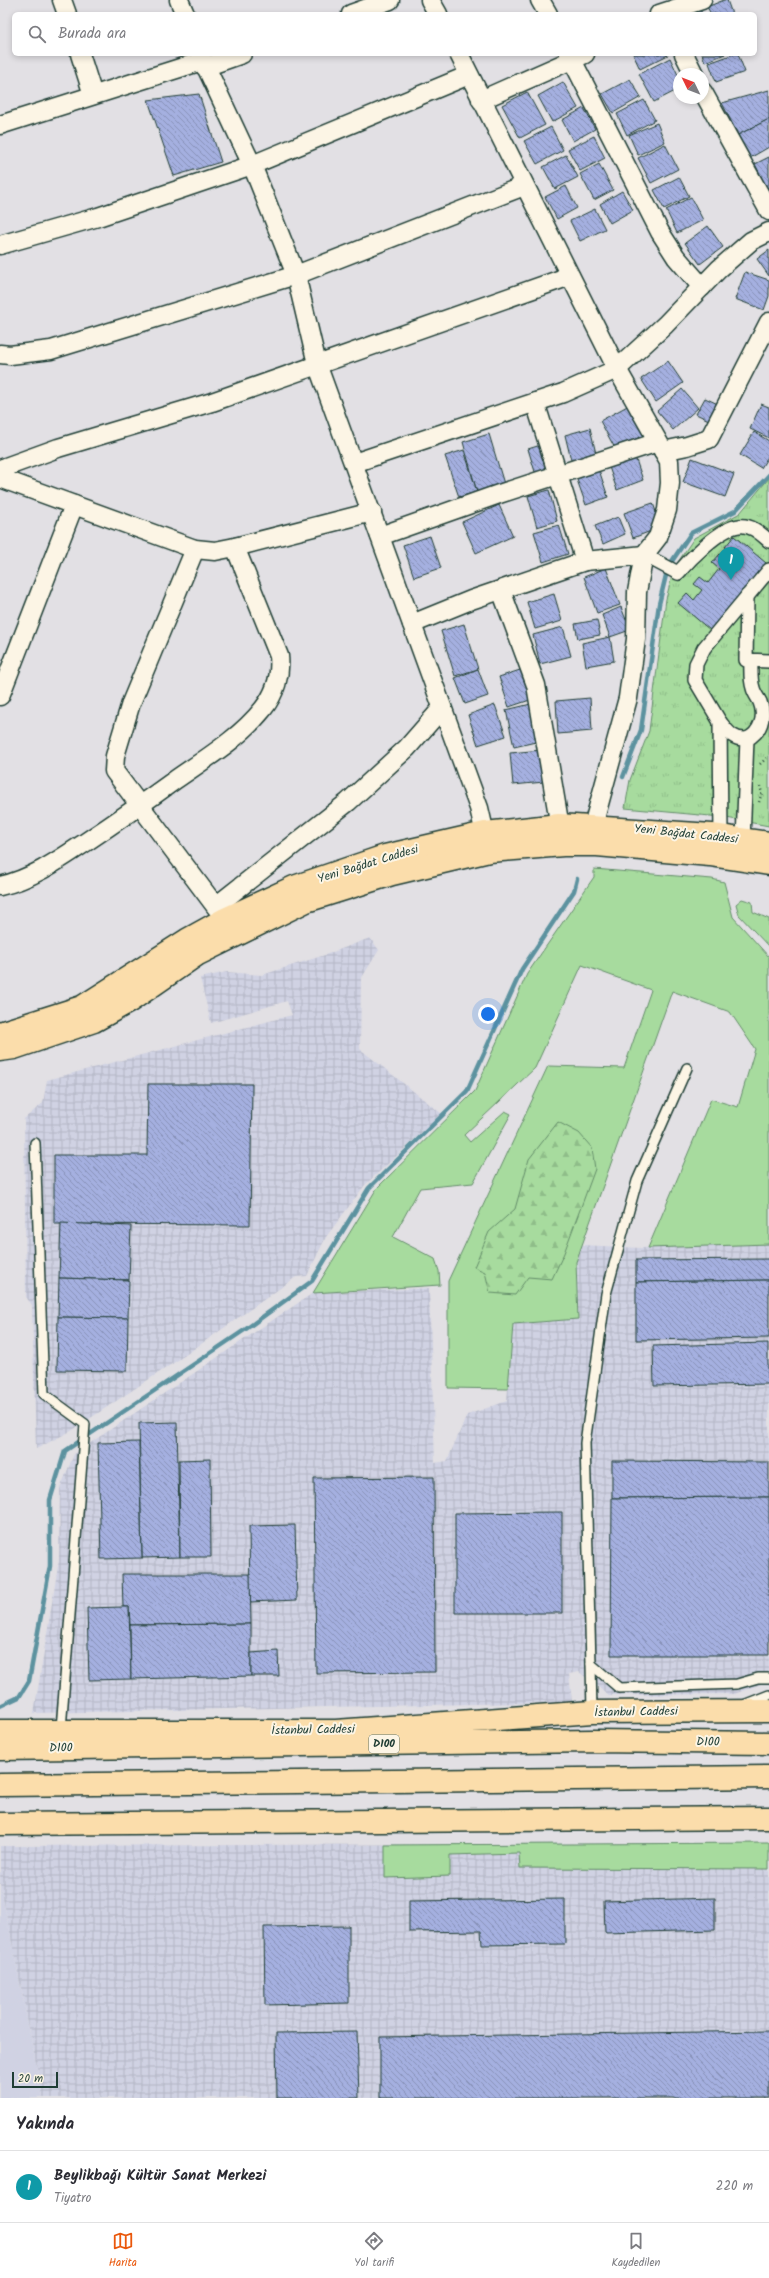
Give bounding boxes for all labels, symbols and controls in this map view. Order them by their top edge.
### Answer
search box [12,12,757,56]
text: Burada ara [58,22,126,46]
icon: search [26,23,48,45]
north arrow [673,68,709,104]
pin: 1 [718,547,744,580]
street label: Yeni Bağdat Caddesi [633,819,740,849]
street label: Yeni Bağdat Caddesi [315,839,422,888]
your location [478,1004,498,1024]
street label: İstanbul Caddesi [594,1702,679,1722]
street label: İstanbul Caddesi [271,1720,356,1740]
street label: D100 [696,1732,720,1752]
road number: D100 [369,1735,399,1753]
street label: D100 [49,1738,73,1758]
scale bar [12,2070,58,2089]
text: 20 m [18,2070,43,2088]
text: Yakında [16,2111,74,2138]
text: Beylikbağı Kültür Sanat Merkezi [54,2164,266,2188]
text: 1 [27,2176,31,2197]
text: 220 m [716,2176,753,2197]
text: Tiyatro [54,2188,91,2209]
tab: Harita [109,2230,137,2272]
tab: Yol tarifi [354,2230,394,2272]
tab: Kaydedilen [611,2230,660,2272]

